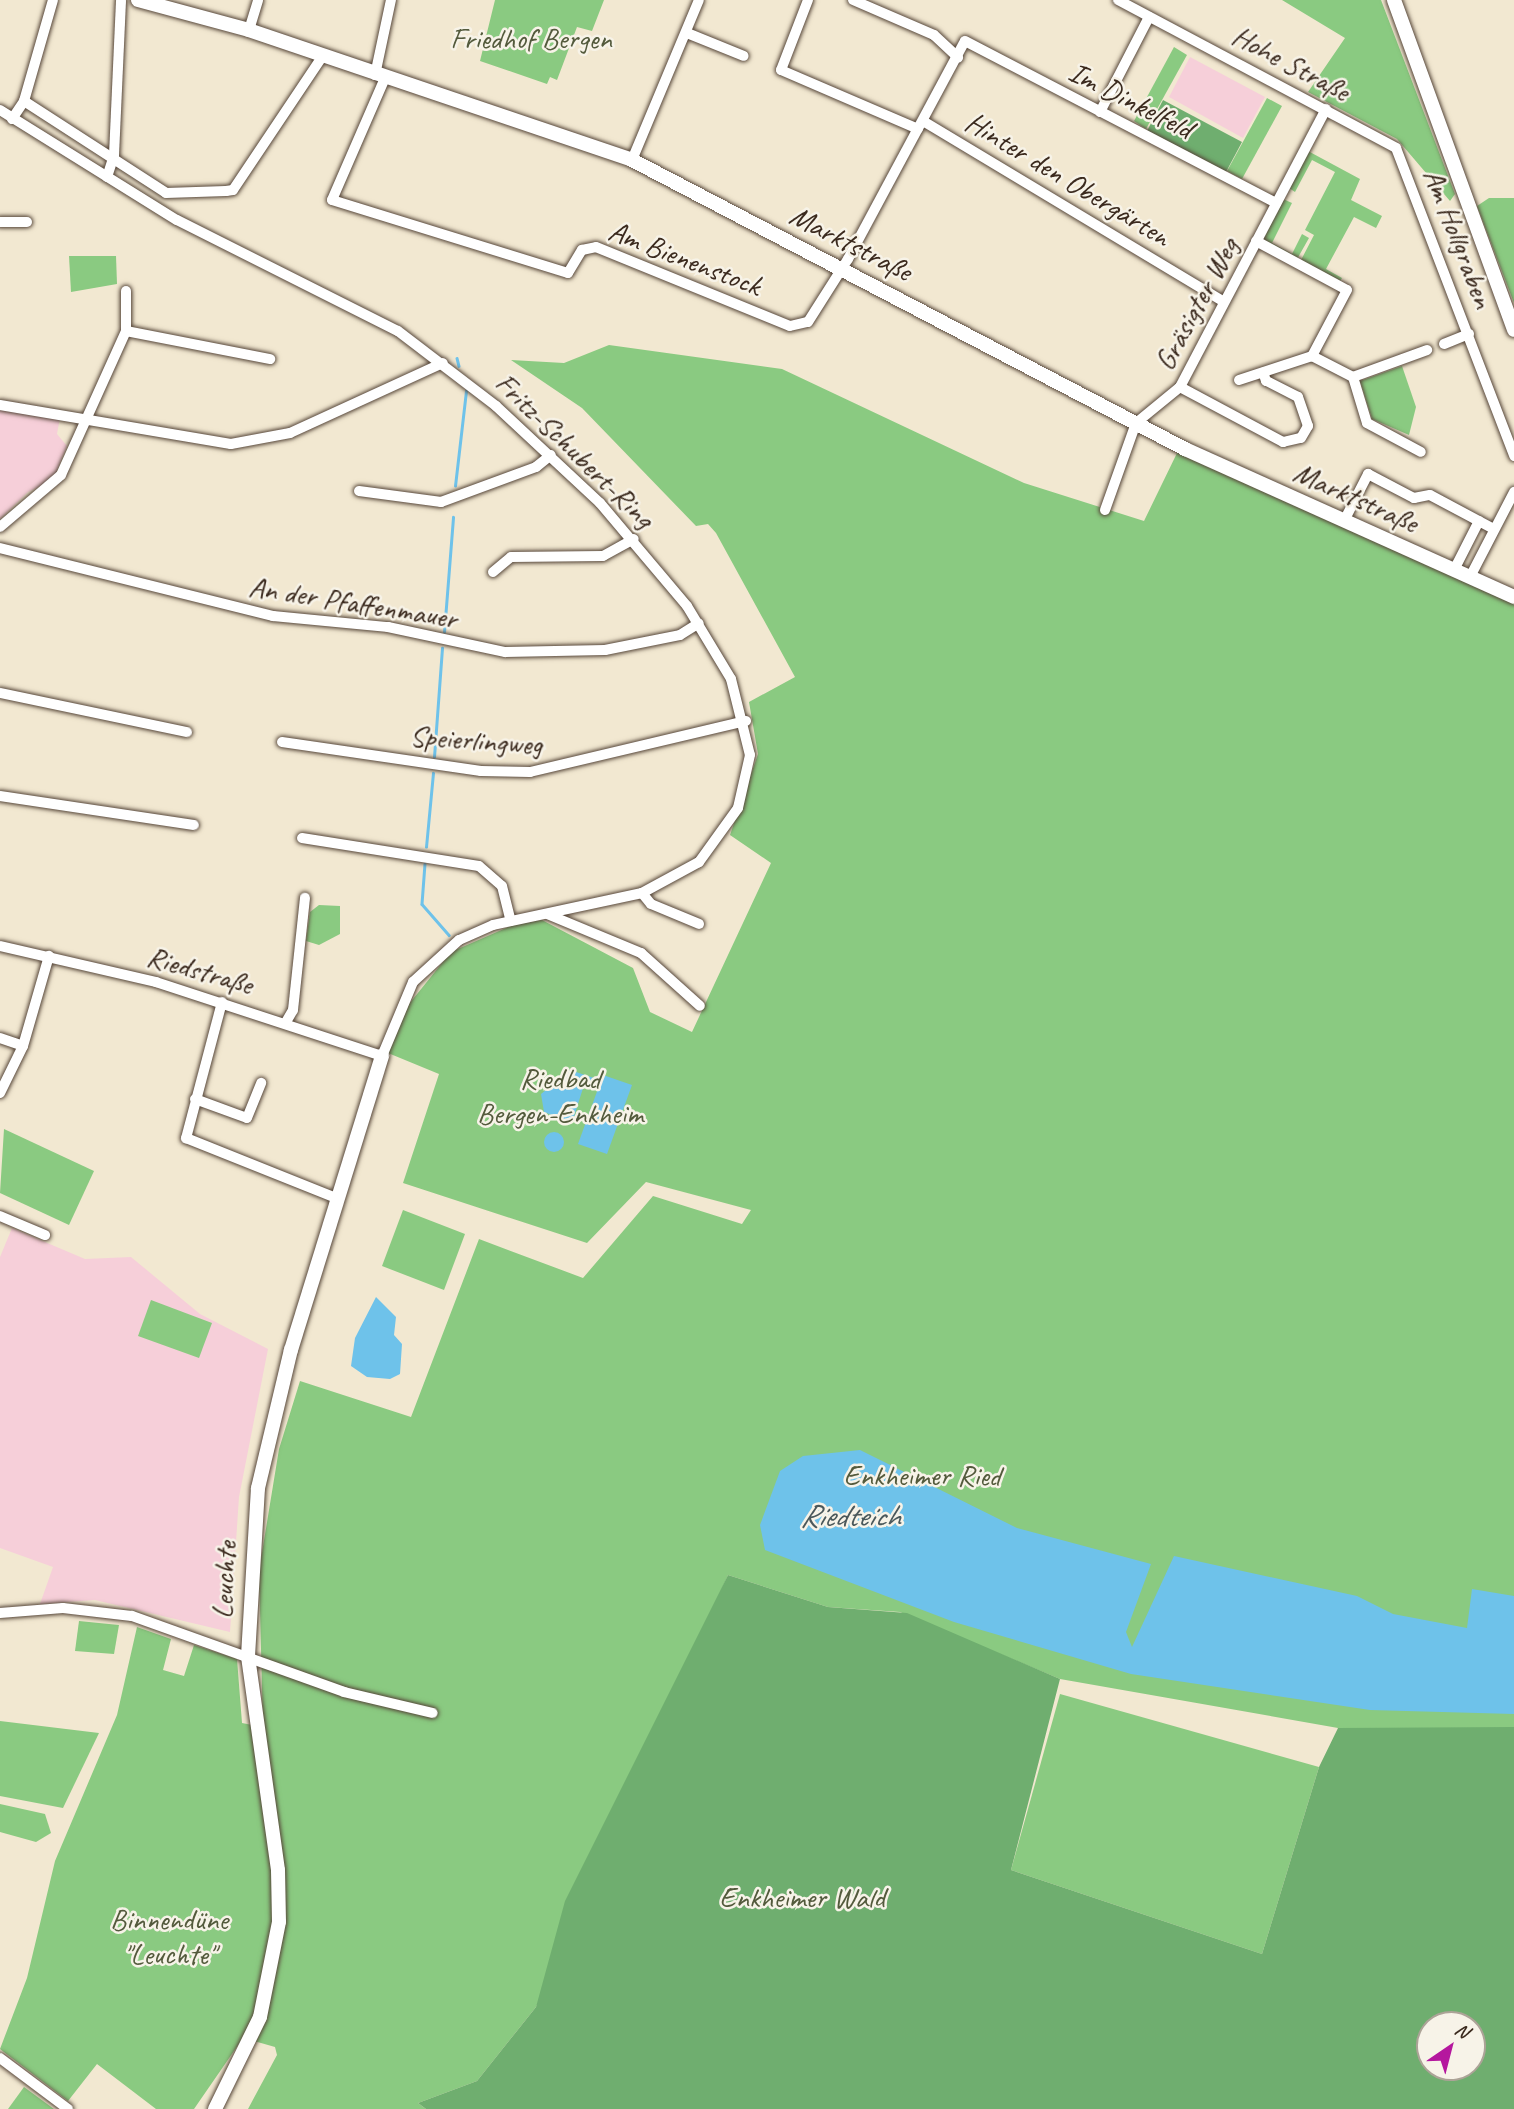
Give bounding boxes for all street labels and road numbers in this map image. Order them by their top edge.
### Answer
street label: Hohe Straße [1226,17,1356,109]
street label: Im Dinkelfeld [1063,54,1199,146]
street label: Hinter den Obergärten [959,104,1177,254]
street label: Am Hollgraben [1416,163,1502,313]
street label: Marktstraße [784,197,918,289]
street label: Am Bienenstock [604,213,766,303]
street label: Gräsigter Weg [1146,232,1246,376]
street label: Fritz-Schubert-Ring [488,365,662,535]
street label: Marktstraße [1288,454,1424,540]
street label: An der Pfaffenmauer [247,568,459,636]
street label: Speierlingweg [409,717,543,763]
street label: Riedstraße [143,938,257,1002]
street label: Leuchte [204,1540,244,1620]

